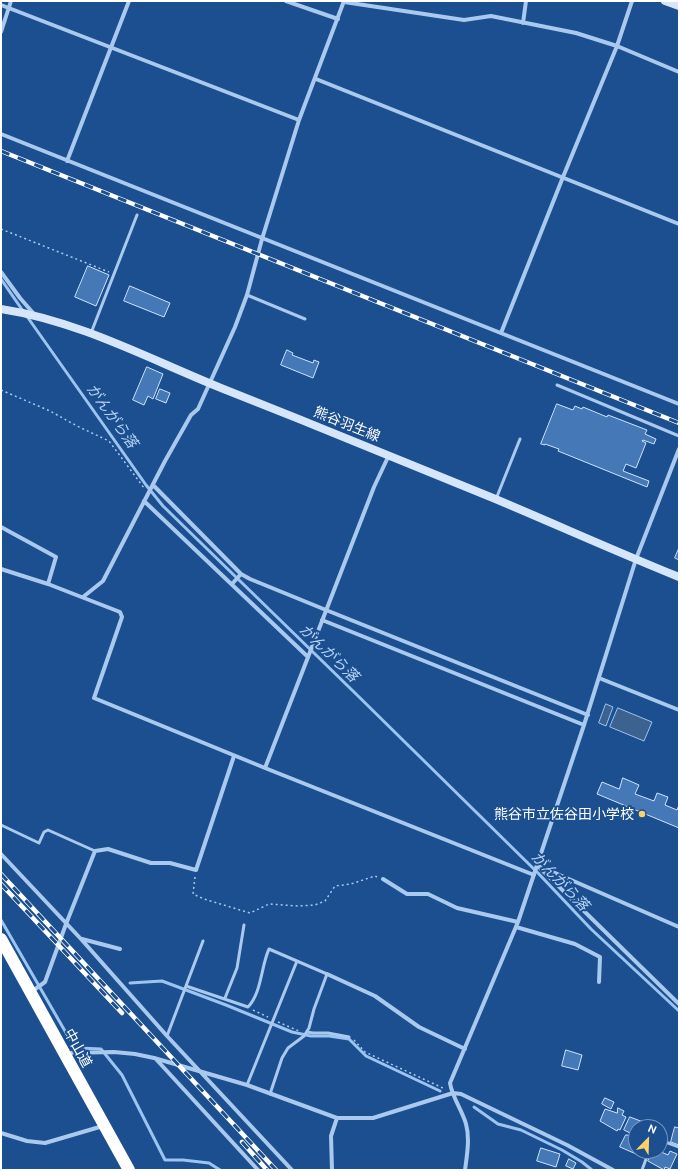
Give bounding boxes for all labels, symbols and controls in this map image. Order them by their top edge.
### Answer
water label: がんがら落 [83,380,141,452]
street label: 熊谷羽生線 [311,403,383,445]
water label: がんがら落 [296,620,362,686]
place label: 熊谷市立佐谷田小学校 [494,806,634,822]
marker: 熊谷市立佐谷田小学校 [637,809,647,819]
water label: がんがら落 [527,848,593,914]
street label: 中山道 [60,1026,96,1070]
north arrow [628,1119,668,1159]
text: N [646,1122,658,1136]

